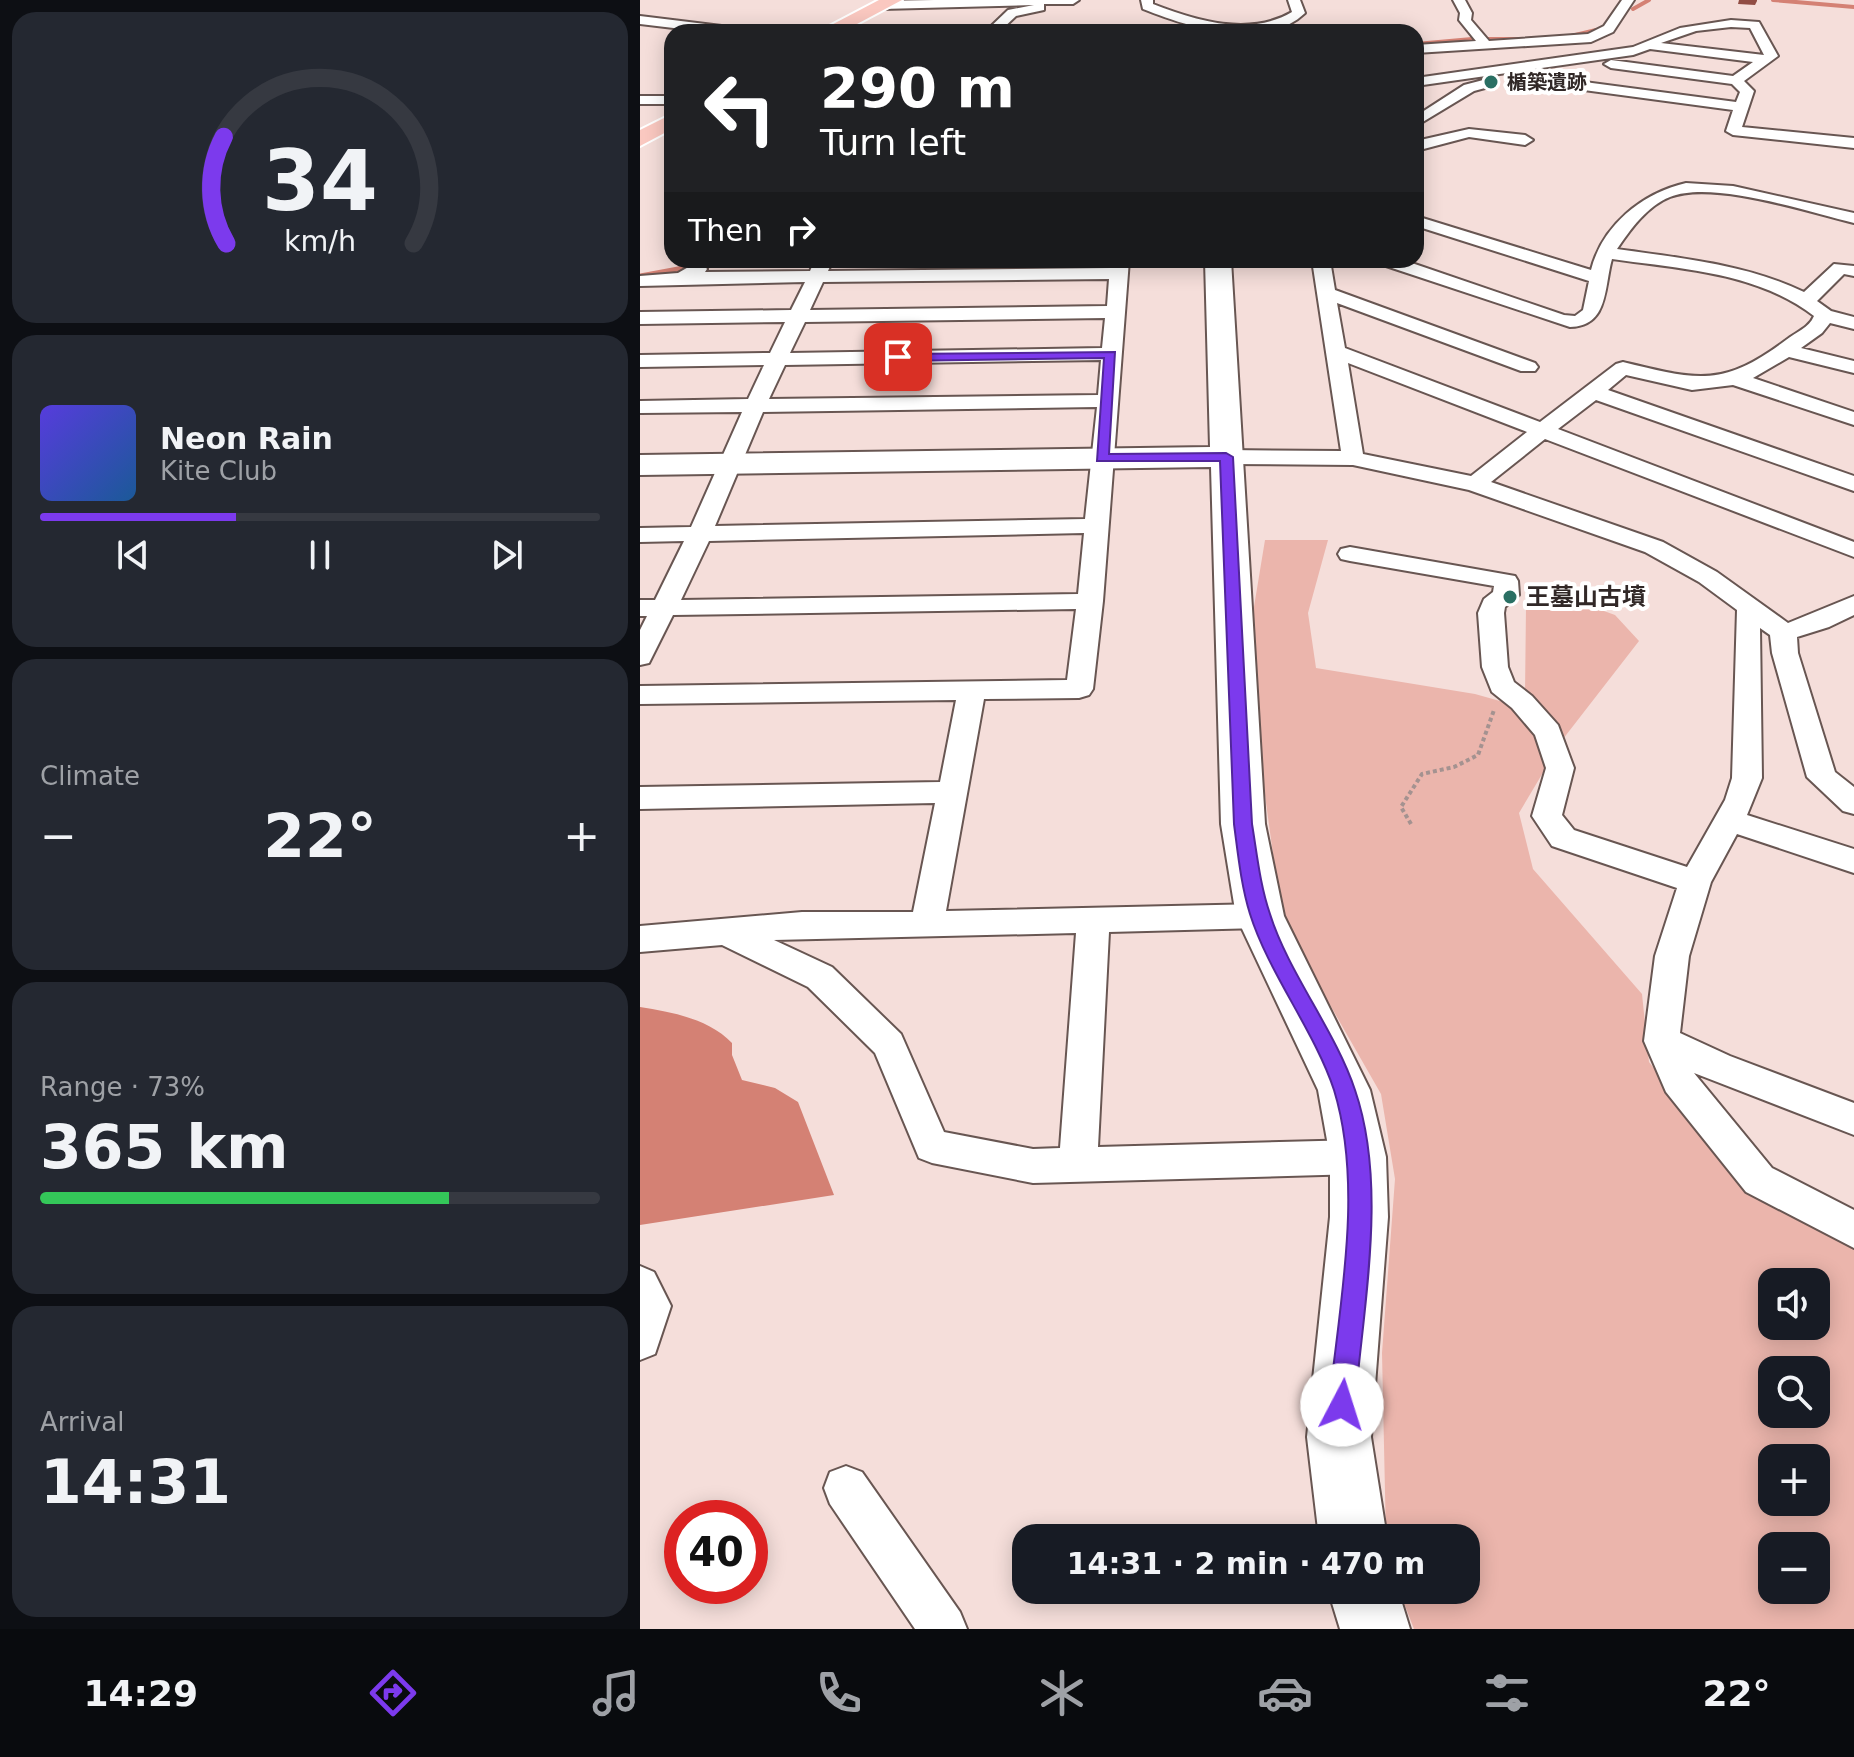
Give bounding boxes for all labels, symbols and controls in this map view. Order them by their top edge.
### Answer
text: 290 m [820,55,1015,120]
icon: left [688,56,792,160]
place label: 楯築遺跡 [1507,70,1587,94]
marker: 楯築遺跡 [1482,73,1500,91]
text: Turn left [820,122,966,163]
text: 34 [262,132,378,229]
icon: right [779,208,823,252]
text: Then [688,213,763,248]
text: km/h [284,224,356,258]
pin [864,323,932,391]
icon: arrive [876,335,920,379]
text: Neon Rain [160,421,333,456]
text: Kite Club [160,456,277,486]
icon: previous [111,533,155,577]
icon: pause [298,533,342,577]
icon: next [485,533,529,577]
place label: 王墓山古墳 [1526,583,1646,611]
marker: 王墓山古墳 [1501,588,1519,606]
text: Climate [40,761,140,791]
text: 22° [263,801,377,871]
text: − [40,810,77,861]
text: + [563,810,600,861]
text: Range · 73% [40,1072,205,1102]
text: 365 km [40,1112,289,1182]
map controls [1758,1268,1830,1604]
button: sound [1758,1268,1830,1340]
button: search [1758,1356,1830,1428]
position arrow [1300,1363,1384,1447]
text: Arrival [40,1407,124,1437]
button: + [1758,1444,1830,1516]
text: 14:31 [40,1447,231,1517]
speed limit sign: 40 [664,1500,768,1604]
button: − [1758,1532,1830,1604]
text: 14:31 · 2 min · 470 m [1067,1546,1425,1581]
icon: directions [365,1665,421,1721]
icon: music [588,1665,644,1721]
icon: phone [811,1665,867,1721]
icon: climate [1034,1665,1090,1721]
icon: car [1257,1665,1313,1721]
icon: filters [1479,1665,1535,1721]
text: 14:29 [83,1673,198,1714]
text: 22° [1702,1673,1771,1714]

